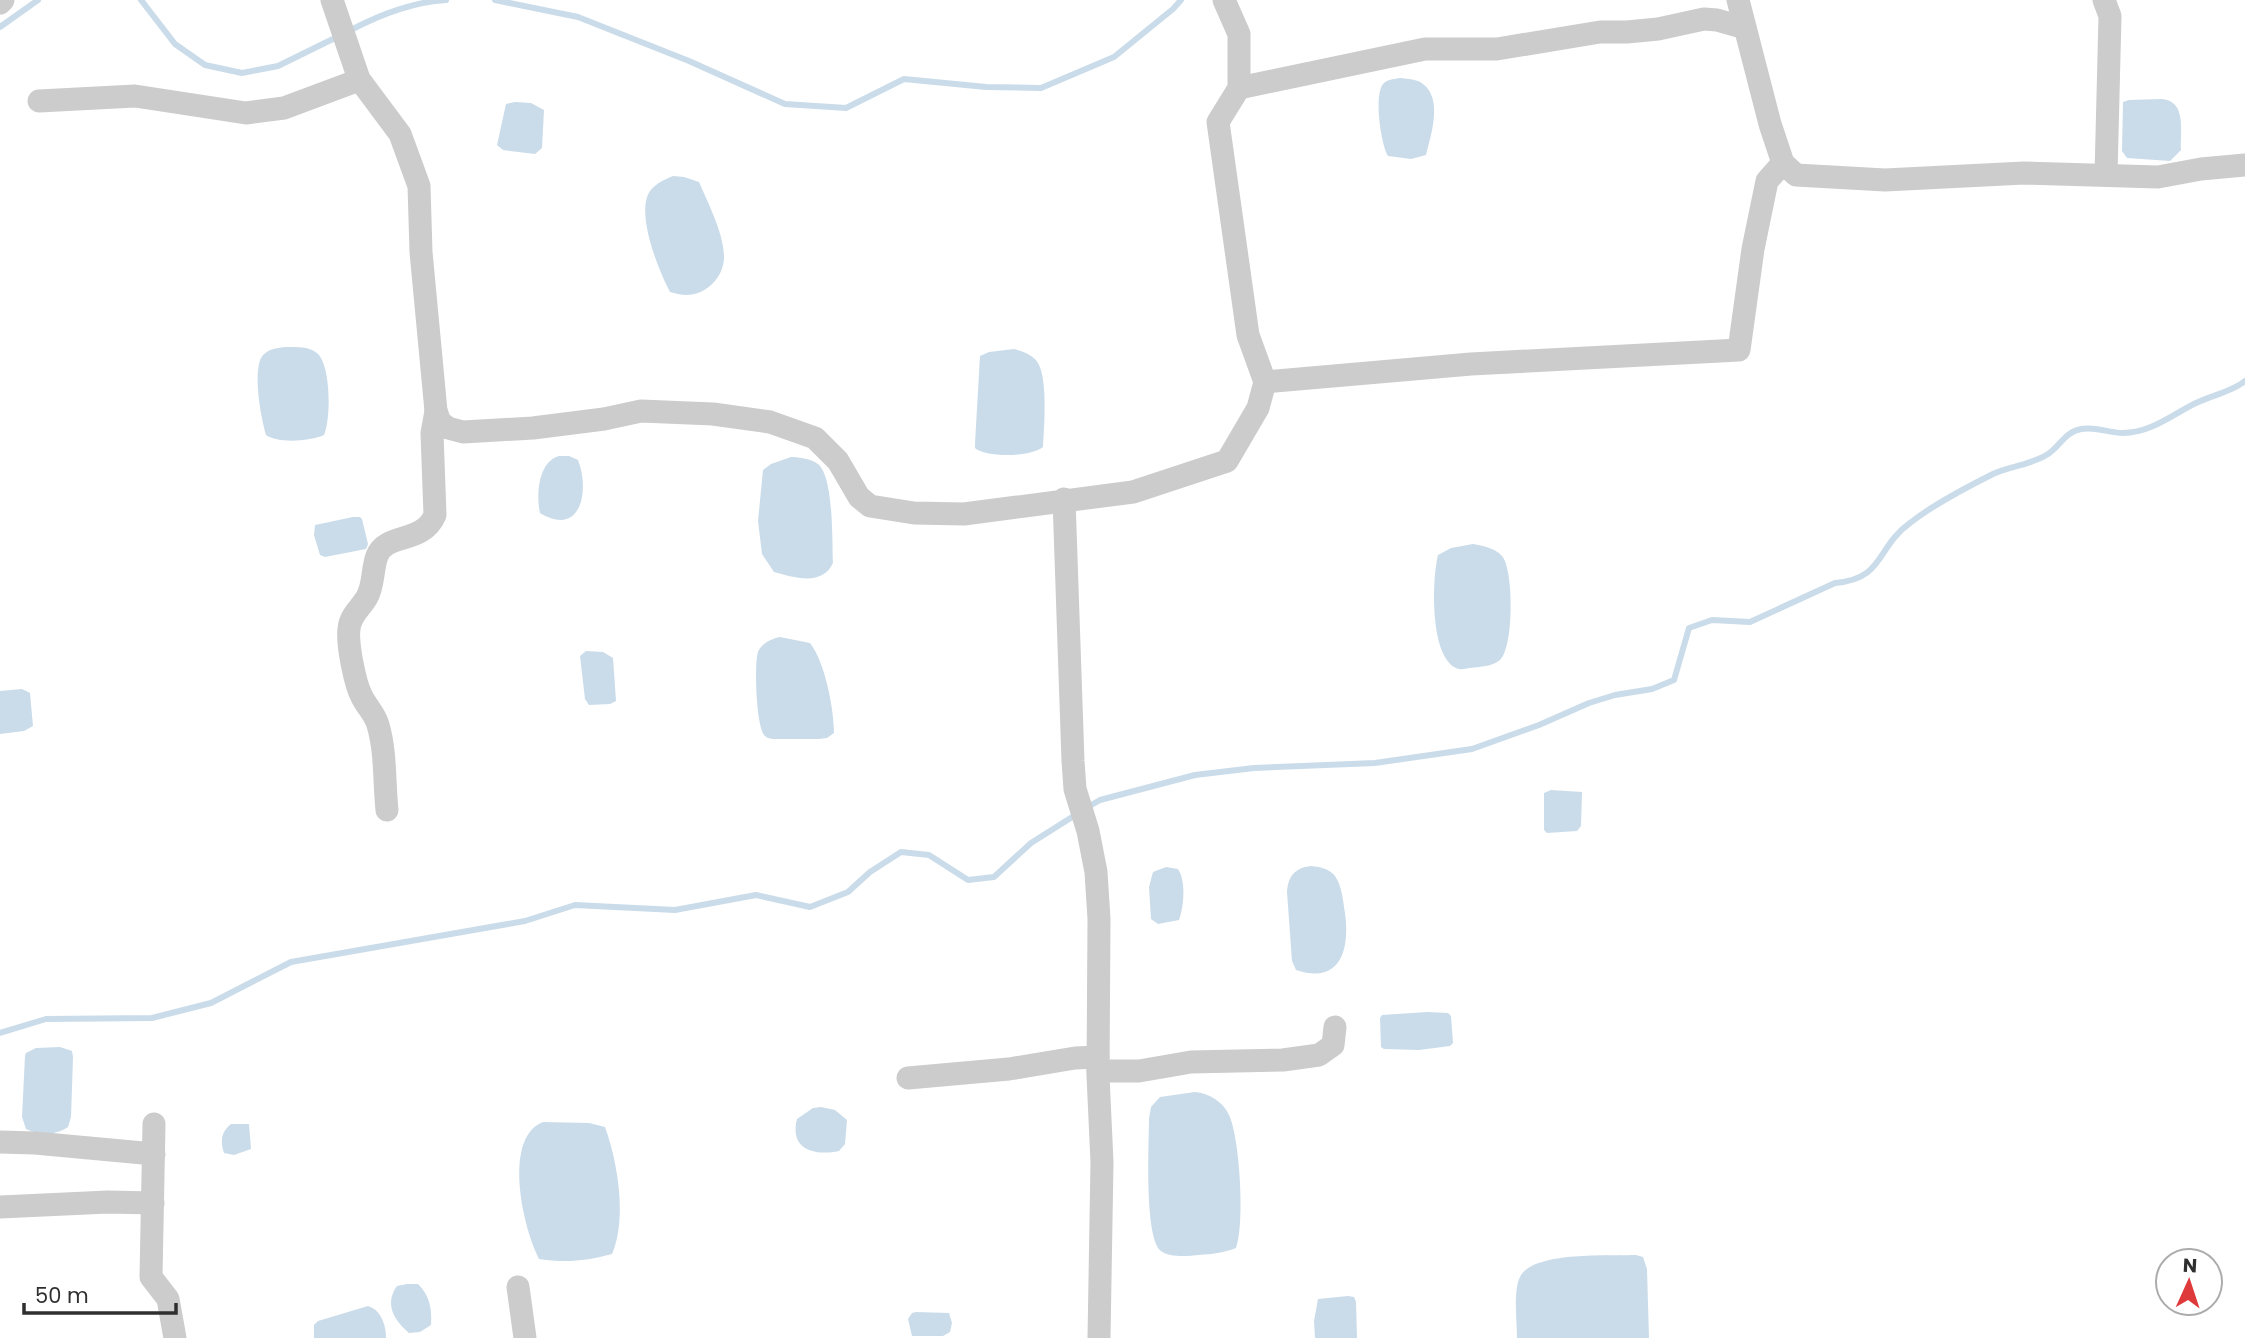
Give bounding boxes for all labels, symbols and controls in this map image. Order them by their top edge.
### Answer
north arrow [2154,1247,2224,1317]
text: N [2182,1252,2198,1279]
scale bar [24,1272,177,1316]
text: 50 m [35,1281,89,1310]

